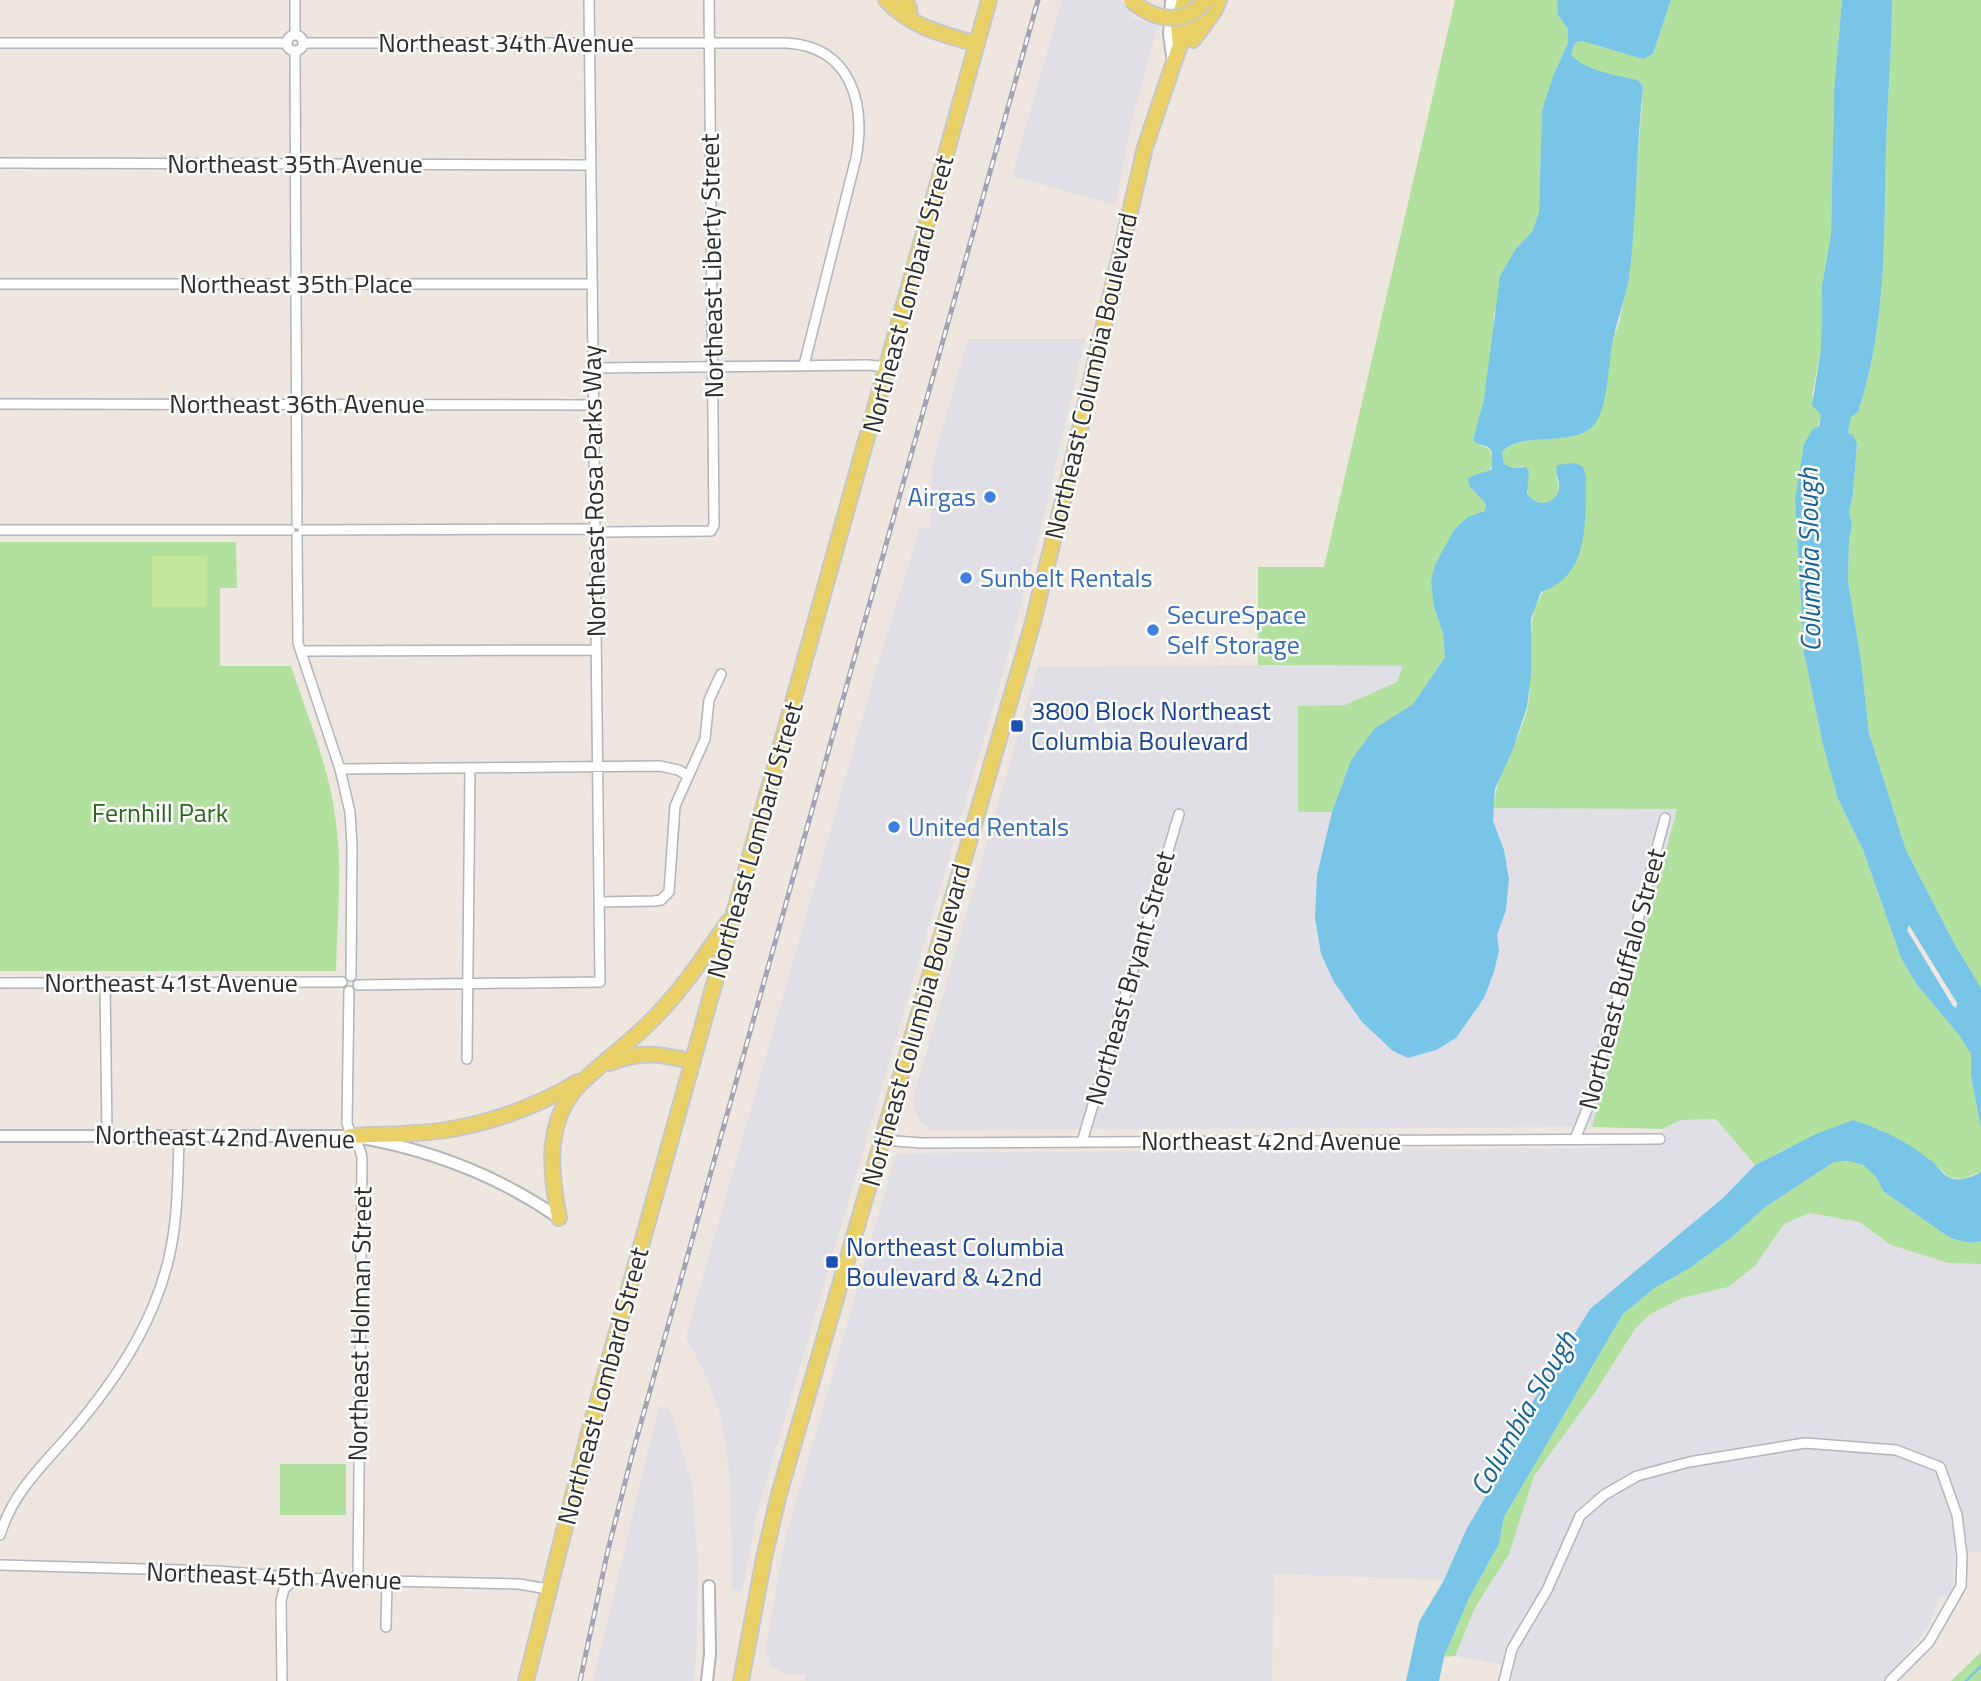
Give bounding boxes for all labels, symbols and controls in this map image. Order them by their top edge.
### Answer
street label: Northeast 34th Avenue [378,23,634,62]
street label: Northeast Liberty Street [690,133,733,399]
street label: Northeast 35th Avenue [167,144,423,183]
street label: Northeast Lombard Street [852,151,963,437]
street label: Northeast Columbia Boulevard [1034,209,1147,543]
street label: Northeast 35th Place [179,264,413,303]
street label: Northeast Rosa Parks Way [571,345,616,638]
street label: Northeast 36th Avenue [169,384,425,423]
water label: Columbia Slough [1785,467,1832,652]
place label: Airgas [908,477,976,516]
marker: Airgas [982,489,998,505]
place label: Sunbelt Rentals [980,558,1153,597]
marker: Sunbelt Rentals [958,570,974,586]
place label: SecureSpace Self Storage [1167,595,1306,664]
marker: SecureSpace Self Storage [1145,622,1161,638]
place label: 3800 Block Northeast Columbia Boulevard [1031,691,1271,760]
street label: Northeast Lombard Street [696,697,813,983]
marker: 3800 Block Northeast Columbia Boulevard [1009,718,1025,734]
park label: Fernhill Park [92,793,228,832]
place label: United Rentals [908,807,1069,846]
marker: United Rentals [886,819,902,835]
street label: Northeast Buffalo Street [1568,844,1675,1114]
street label: Northeast Bryant Street [1075,846,1184,1109]
street label: Northeast Columbia Boulevard [851,859,980,1191]
street label: Northeast 41st Avenue [44,963,298,1002]
street label: Northeast 42nd Avenue [95,1115,355,1158]
street label: Northeast 42nd Avenue [1141,1121,1401,1160]
street label: Northeast Holman Street [338,1186,381,1462]
place label: Northeast Columbia Boulevard & 42nd [846,1227,1064,1296]
street label: Northeast Lombard Street [547,1243,658,1529]
marker: Northeast Columbia Boulevard & 42nd [824,1254,840,1270]
water label: Columbia Slough [1458,1321,1588,1503]
street label: Northeast 45th Avenue [146,1552,402,1599]

